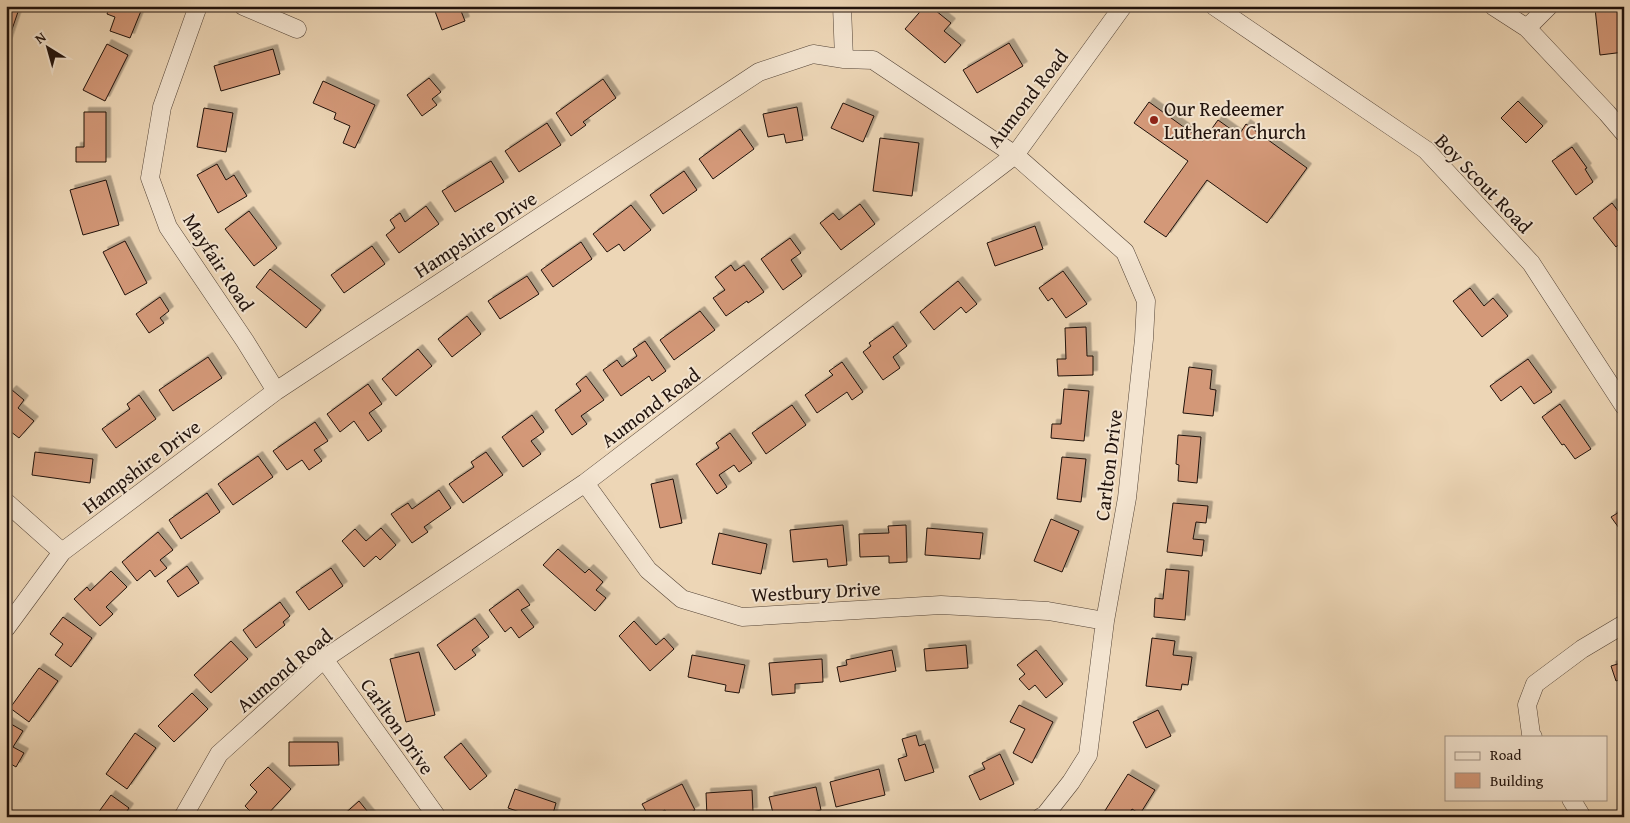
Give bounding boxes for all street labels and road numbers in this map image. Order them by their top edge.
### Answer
street label: Aumond Road [979,42,1075,153]
street label: Boy Scout Road [1429,127,1539,240]
street label: Hampshire Drive [408,183,542,285]
street label: Mayfair Road [176,207,262,317]
street label: Aumond Road [594,360,706,454]
street label: Carlton Drive [1087,408,1129,522]
street label: Hampshire Drive [76,412,206,520]
street label: Westbury Drive [751,573,881,609]
street label: Aumond Road [230,621,339,719]
street label: Carlton Drive [354,672,442,780]

